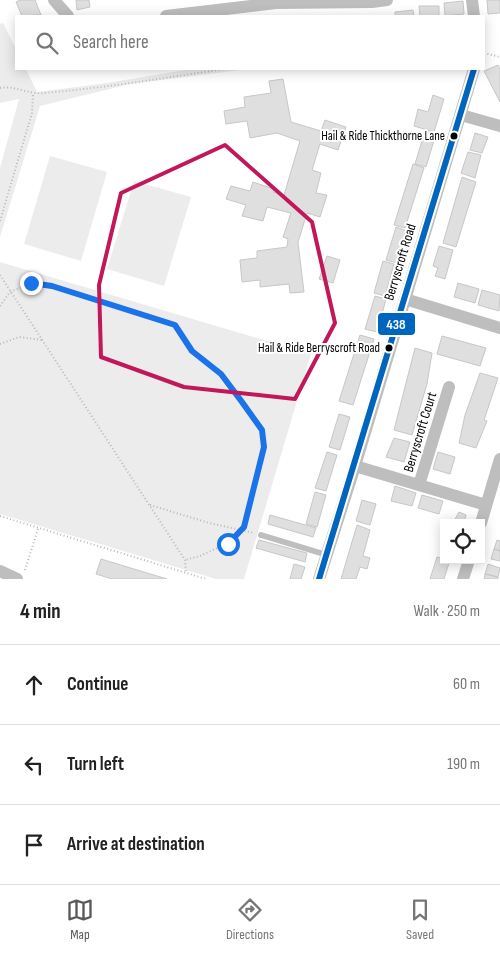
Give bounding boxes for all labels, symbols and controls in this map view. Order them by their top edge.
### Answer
search box [15,15,485,70]
icon: search [33,29,61,57]
text: Search here [73,31,149,54]
place label: Hail & Ride Thickthorne Lane [321,128,445,144]
marker: Hail & Ride Thickthorne Lane [449,131,459,141]
street label: Berryscroft Road [380,221,420,302]
route end [20,272,43,295]
line badge: 438 [377,312,416,336]
text: 438 [386,316,406,333]
place label: Hail & Ride Berryscroft Road [258,340,380,356]
marker: Hail & Ride Berryscroft Road [384,343,394,353]
street label: Berryscroft Court [400,390,440,474]
map controls [440,519,485,564]
button: locate [440,519,485,564]
route start [217,533,240,556]
text: 4 min [20,599,61,624]
text: Walk · 250 m [414,602,480,621]
icon: ahead [20,671,48,699]
text: Continue [67,673,128,696]
text: 60 m [453,675,480,694]
icon: left [20,751,48,779]
text: Turn left [67,753,124,776]
text: 190 m [447,755,480,774]
icon: arrive [20,831,48,859]
text: Arrive at destination [67,833,205,856]
tab: Map [66,896,94,943]
tab: Directions [226,896,274,943]
tab: Saved [406,896,434,943]

